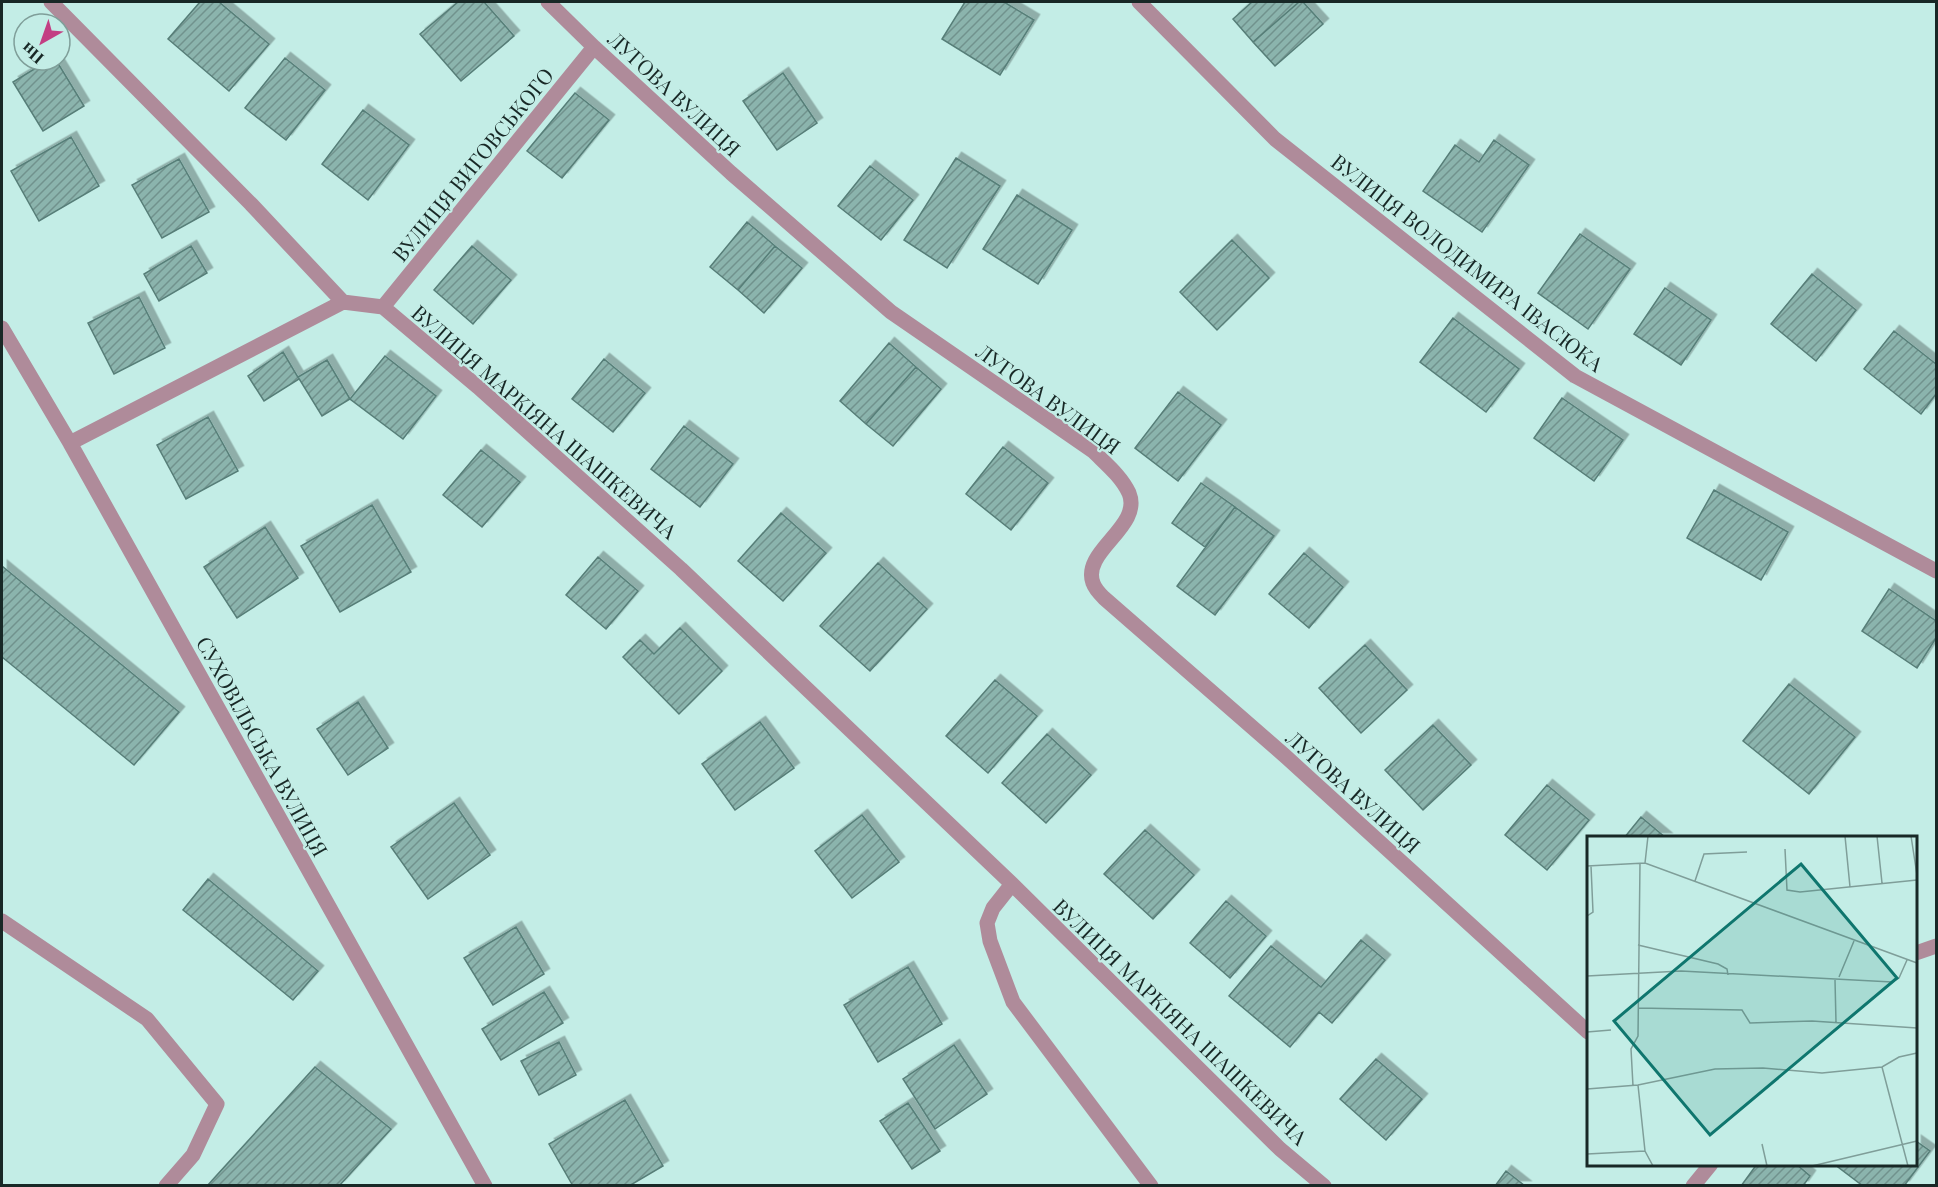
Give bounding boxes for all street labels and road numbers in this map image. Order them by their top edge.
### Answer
street label: ЛУГОВА ВУЛИЦЯ [602,24,747,162]
street label: ВУЛИЦЯ ВИГОВСЬКОГО [385,61,559,267]
street label: ВУЛИЦЯ ВОЛОДИМИРА ІВАСЮКА [1326,147,1610,378]
street label: ВУЛИЦЯ МАРКІЯНА ШАШКЕВИЧА [406,298,684,545]
street label: ЛУГОВА ВУЛИЦЯ [971,336,1127,460]
street label: СУХОВІЛЬСЬКА ВУЛИЦЯ [191,631,335,861]
street label: ЛУГОВА ВУЛИЦЯ [1280,723,1427,859]
street label: ВУЛИЦЯ МАРКІЯНА ШАШКЕВИЧА [1048,892,1315,1151]

